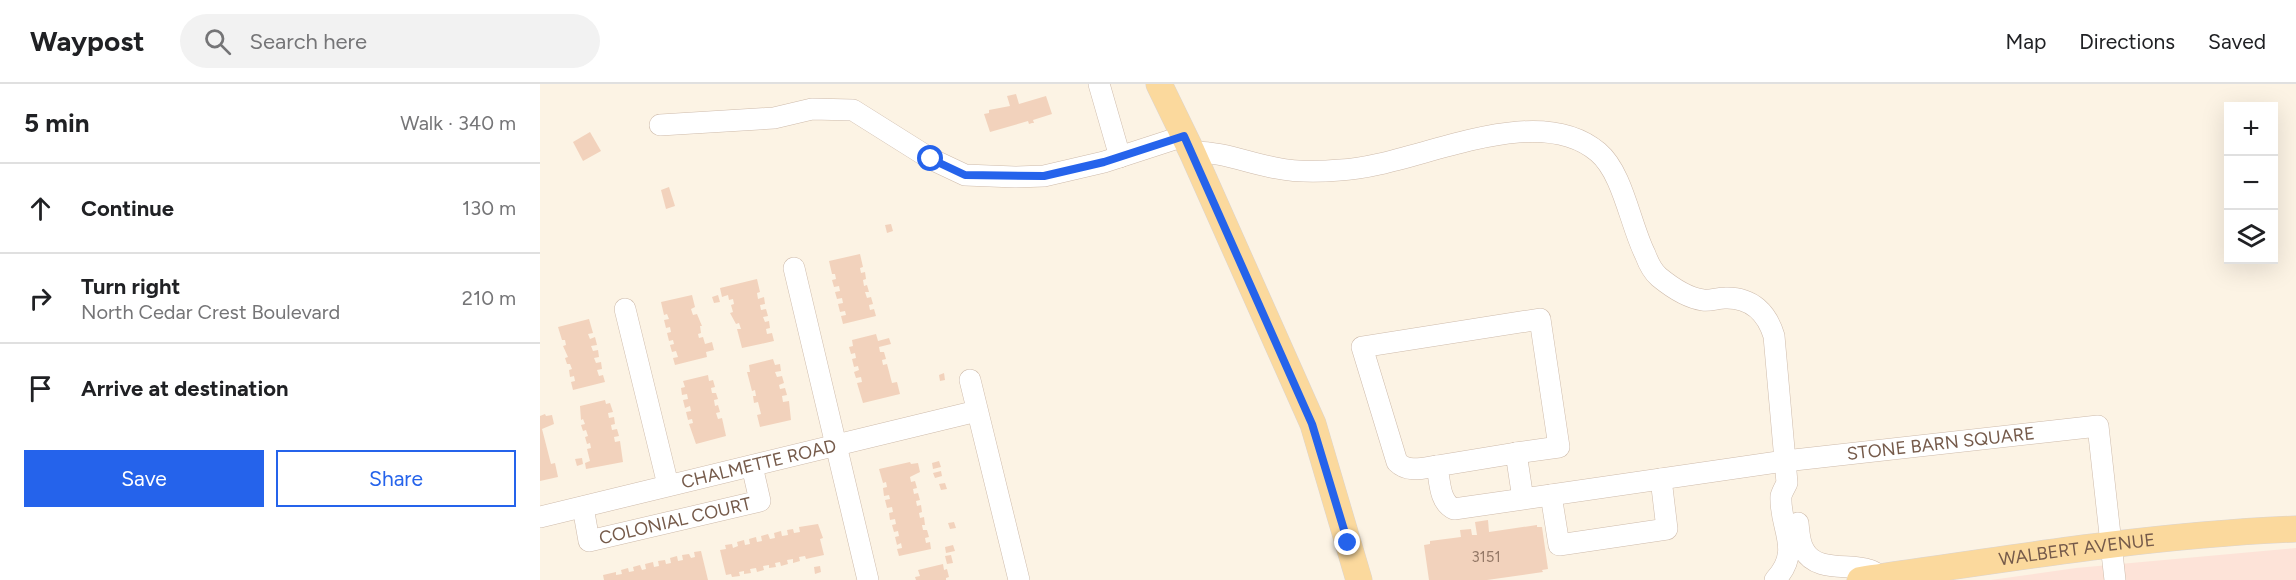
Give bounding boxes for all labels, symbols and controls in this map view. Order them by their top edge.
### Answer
search box [180,14,600,68]
text: Waypost [30,24,144,58]
icon: search [201,25,234,58]
text: Search here [249,28,367,55]
text: Map [2005,29,2046,54]
text: Directions [2079,29,2175,54]
text: Saved [2208,29,2266,54]
map controls [2224,102,2278,264]
button: + [2224,102,2278,156]
text: 5 min [24,107,90,139]
text: Walk · 340 m [400,111,516,135]
route start [917,145,943,171]
button: − [2224,156,2278,210]
icon: ahead [24,192,57,225]
text: Continue [81,195,174,222]
text: 130 m [462,196,516,220]
button: layers [2224,210,2278,264]
text: Turn right [81,273,180,300]
icon: right [24,282,57,315]
text: 210 m [462,286,516,310]
text: North Cedar Crest Boulevard [81,300,340,324]
icon: arrive [24,372,57,405]
text: Arrive at destination [81,375,289,402]
street label: STONE BARN SQUARE [1846,422,2036,465]
street label: CHALMETTE ROAD [679,435,838,493]
button: Save [24,450,264,507]
button: Share [276,450,516,507]
street label: COLONIAL COURT [597,492,753,549]
route end [1334,529,1360,555]
street label: WALBERT AVENUE [1997,529,2156,571]
house number: 3151 [1471,548,1501,566]

